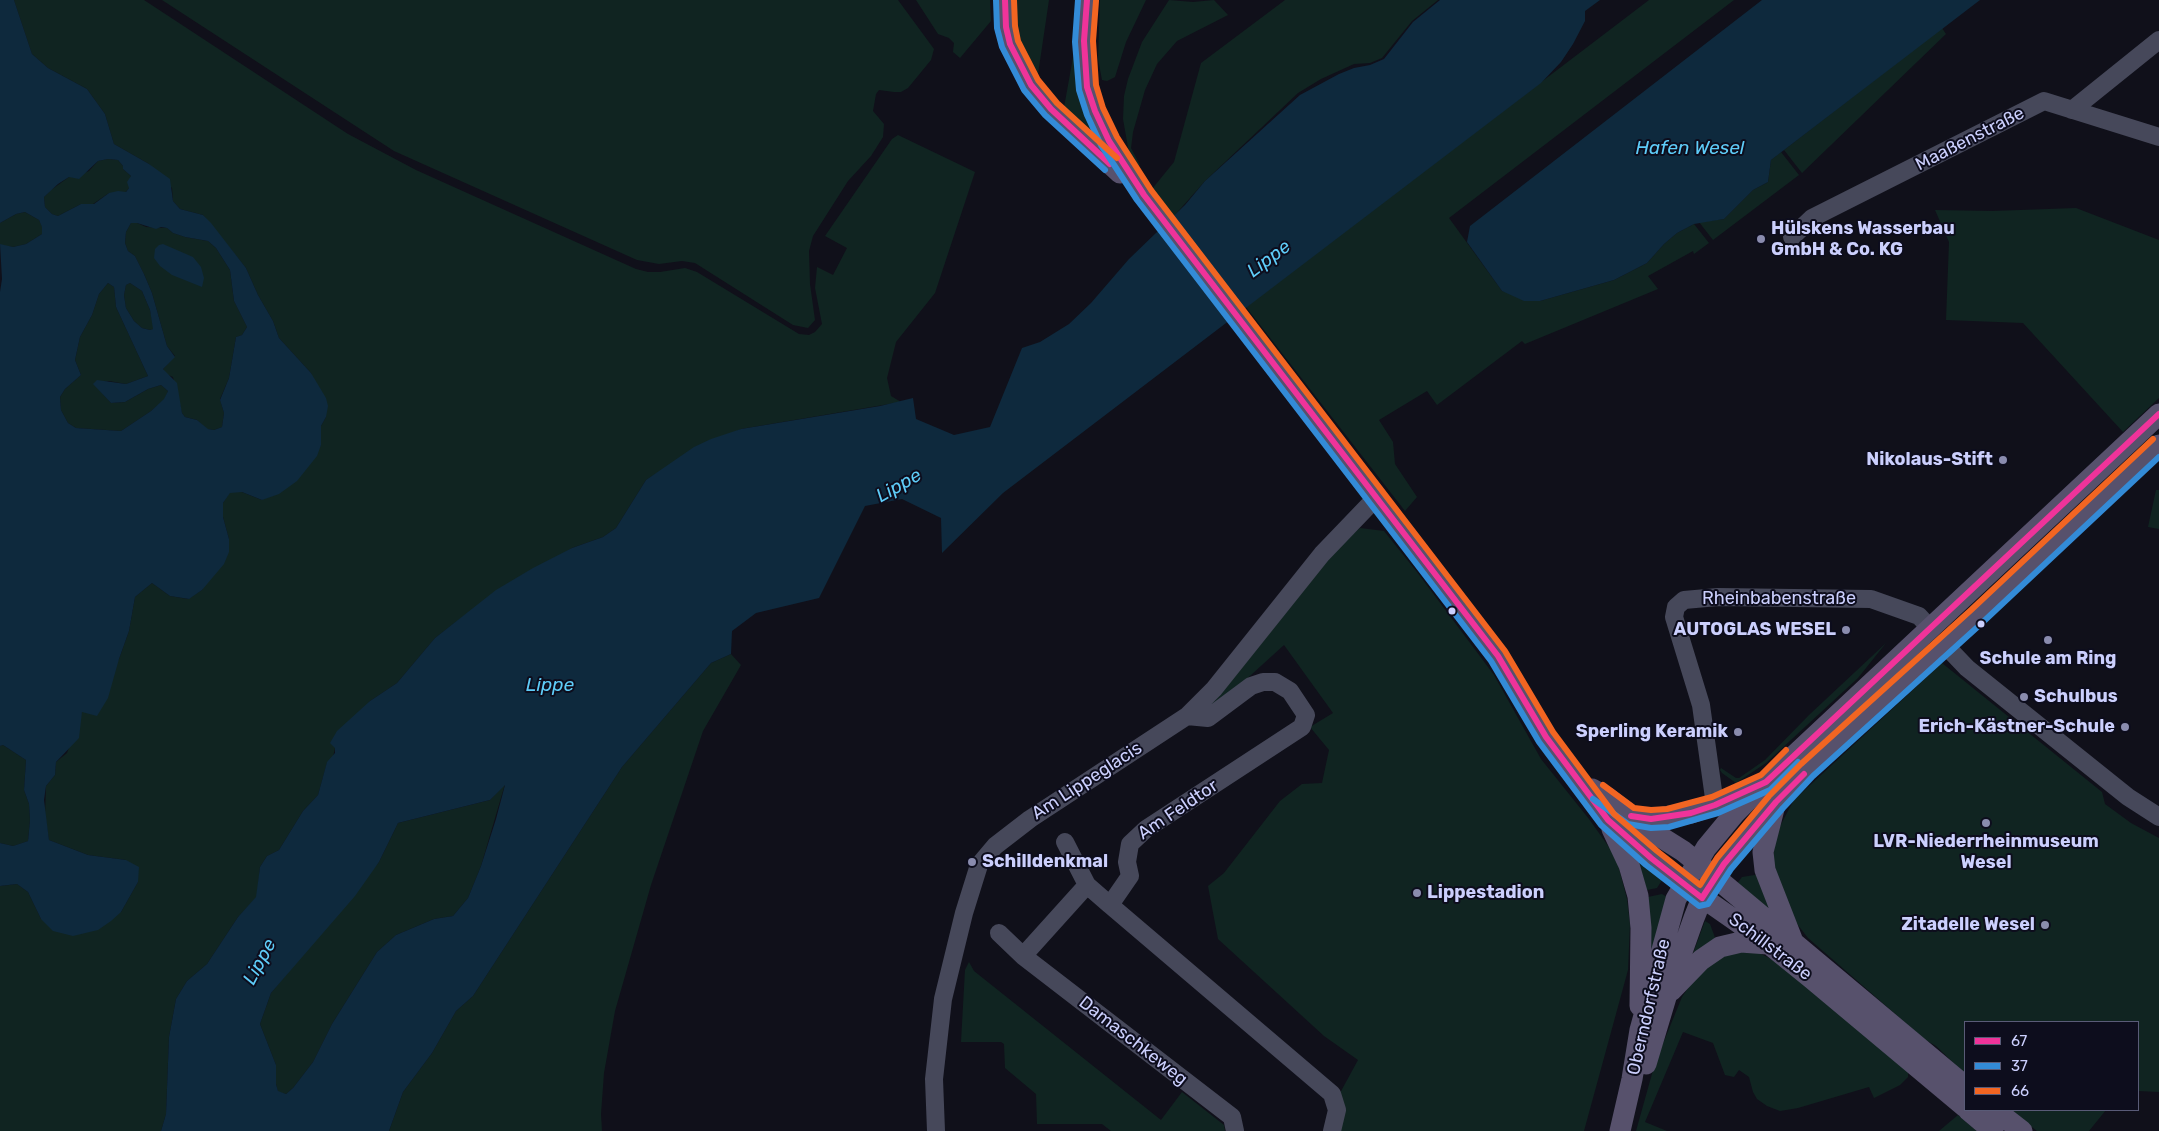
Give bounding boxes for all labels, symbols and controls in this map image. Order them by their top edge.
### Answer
street label: Maaßenstraße [1912,102,2028,176]
water label: Hafen Wesel [1635,138,1745,160]
place label: Hülskens Wasserbau GmbH & Co. KG [1771,218,1955,260]
marker: Hülskens Wasserbau GmbH & Co. KG [1755,233,1767,245]
water label: Lippe [1243,235,1295,283]
place label: Nikolaus-Stift [1866,449,1993,471]
marker: Nikolaus-Stift [1997,454,2009,466]
water label: Lippe [872,464,926,508]
street label: Rheinbabenstraße [1702,588,1856,610]
unlabelled marker [1447,606,1457,616]
place label: AUTOGLAS WESEL [1674,619,1836,641]
unlabelled marker [1976,619,1986,629]
marker: AUTOGLAS WESEL [1840,624,1852,636]
marker: Schule am Ring [2042,634,2054,646]
place label: Schule am Ring [1980,648,2116,670]
water label: Lippe [526,675,574,697]
place label: Schulbus [2034,686,2118,708]
marker: Schulbus [2018,691,2030,703]
place label: Erich-Kästner-Schule [1918,716,2115,738]
place label: Sperling Keramik [1576,721,1728,743]
marker: Erich-Kästner-Schule [2119,721,2131,733]
marker: Sperling Keramik [1732,726,1744,738]
street label: Am Lippeglacis [1028,737,1146,825]
street label: Am Feldtor [1134,775,1222,845]
marker: LVR-Niederrheinmuseum Wesel [1980,817,1992,829]
place label: LVR-Niederrheinmuseum Wesel [1873,831,2099,874]
place label: Schilldenkmal [982,851,1108,873]
marker: Schilldenkmal [966,856,978,868]
place label: Lippestadion [1427,882,1544,904]
marker: Lippestadion [1411,887,1423,899]
street label: Schillstraße [1724,909,1816,985]
place label: Zitadelle Wesel [1901,914,2035,936]
marker: Zitadelle Wesel [2039,919,2051,931]
water label: Lippe [239,935,281,989]
street label: Oberndorfstraße [1623,937,1675,1077]
street label: Damaschkeweg [1074,992,1192,1090]
legend [1964,1021,2139,1111]
text: 67 [2011,1032,2027,1050]
text: 37 [2011,1057,2028,1075]
text: 66 [2011,1082,2029,1100]

